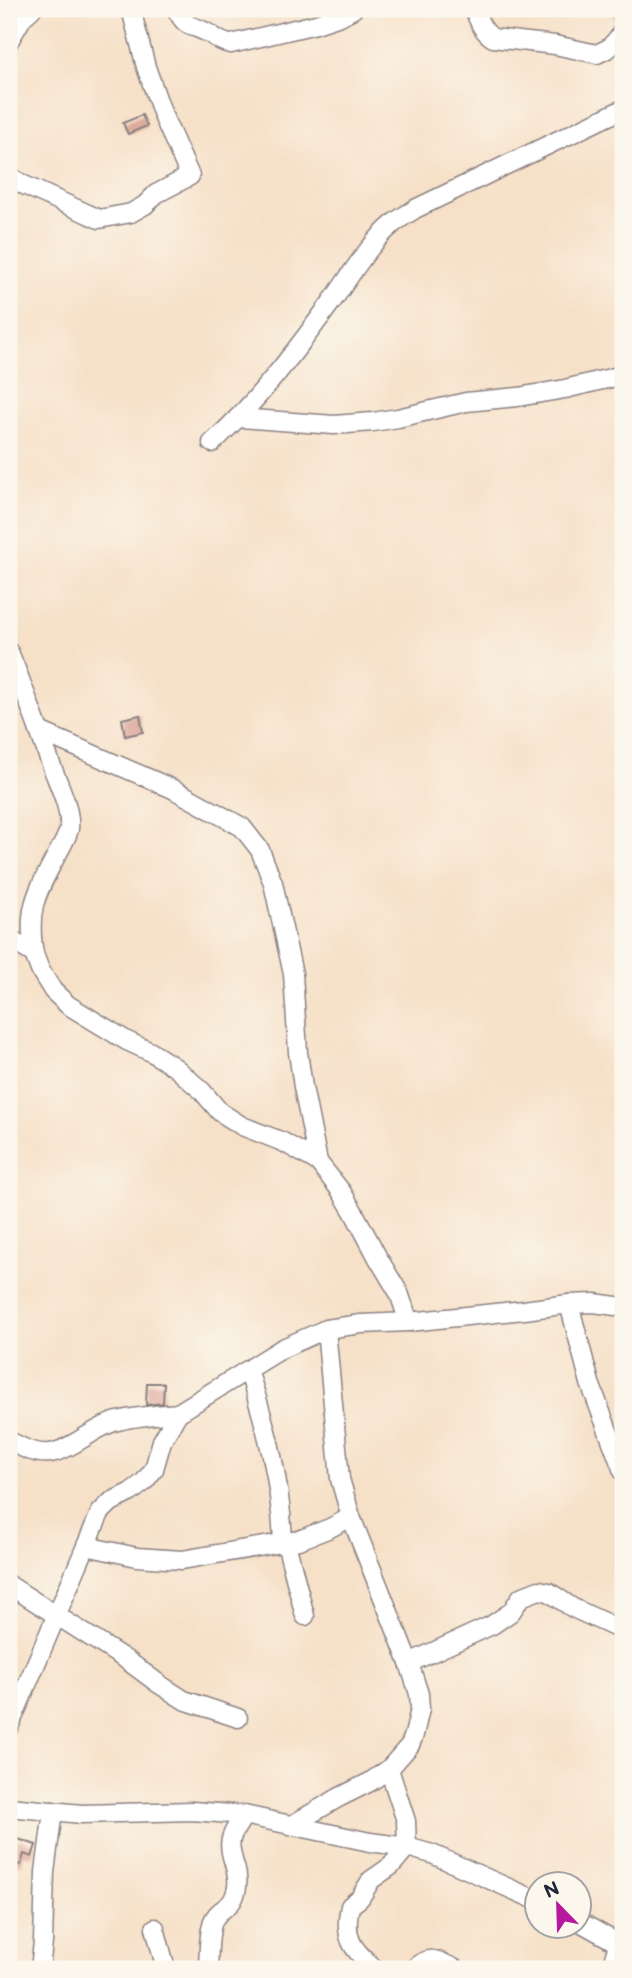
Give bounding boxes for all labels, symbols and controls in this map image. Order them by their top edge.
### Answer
north arrow [524,1870,594,1940]
text: N [541,1877,563,1904]

